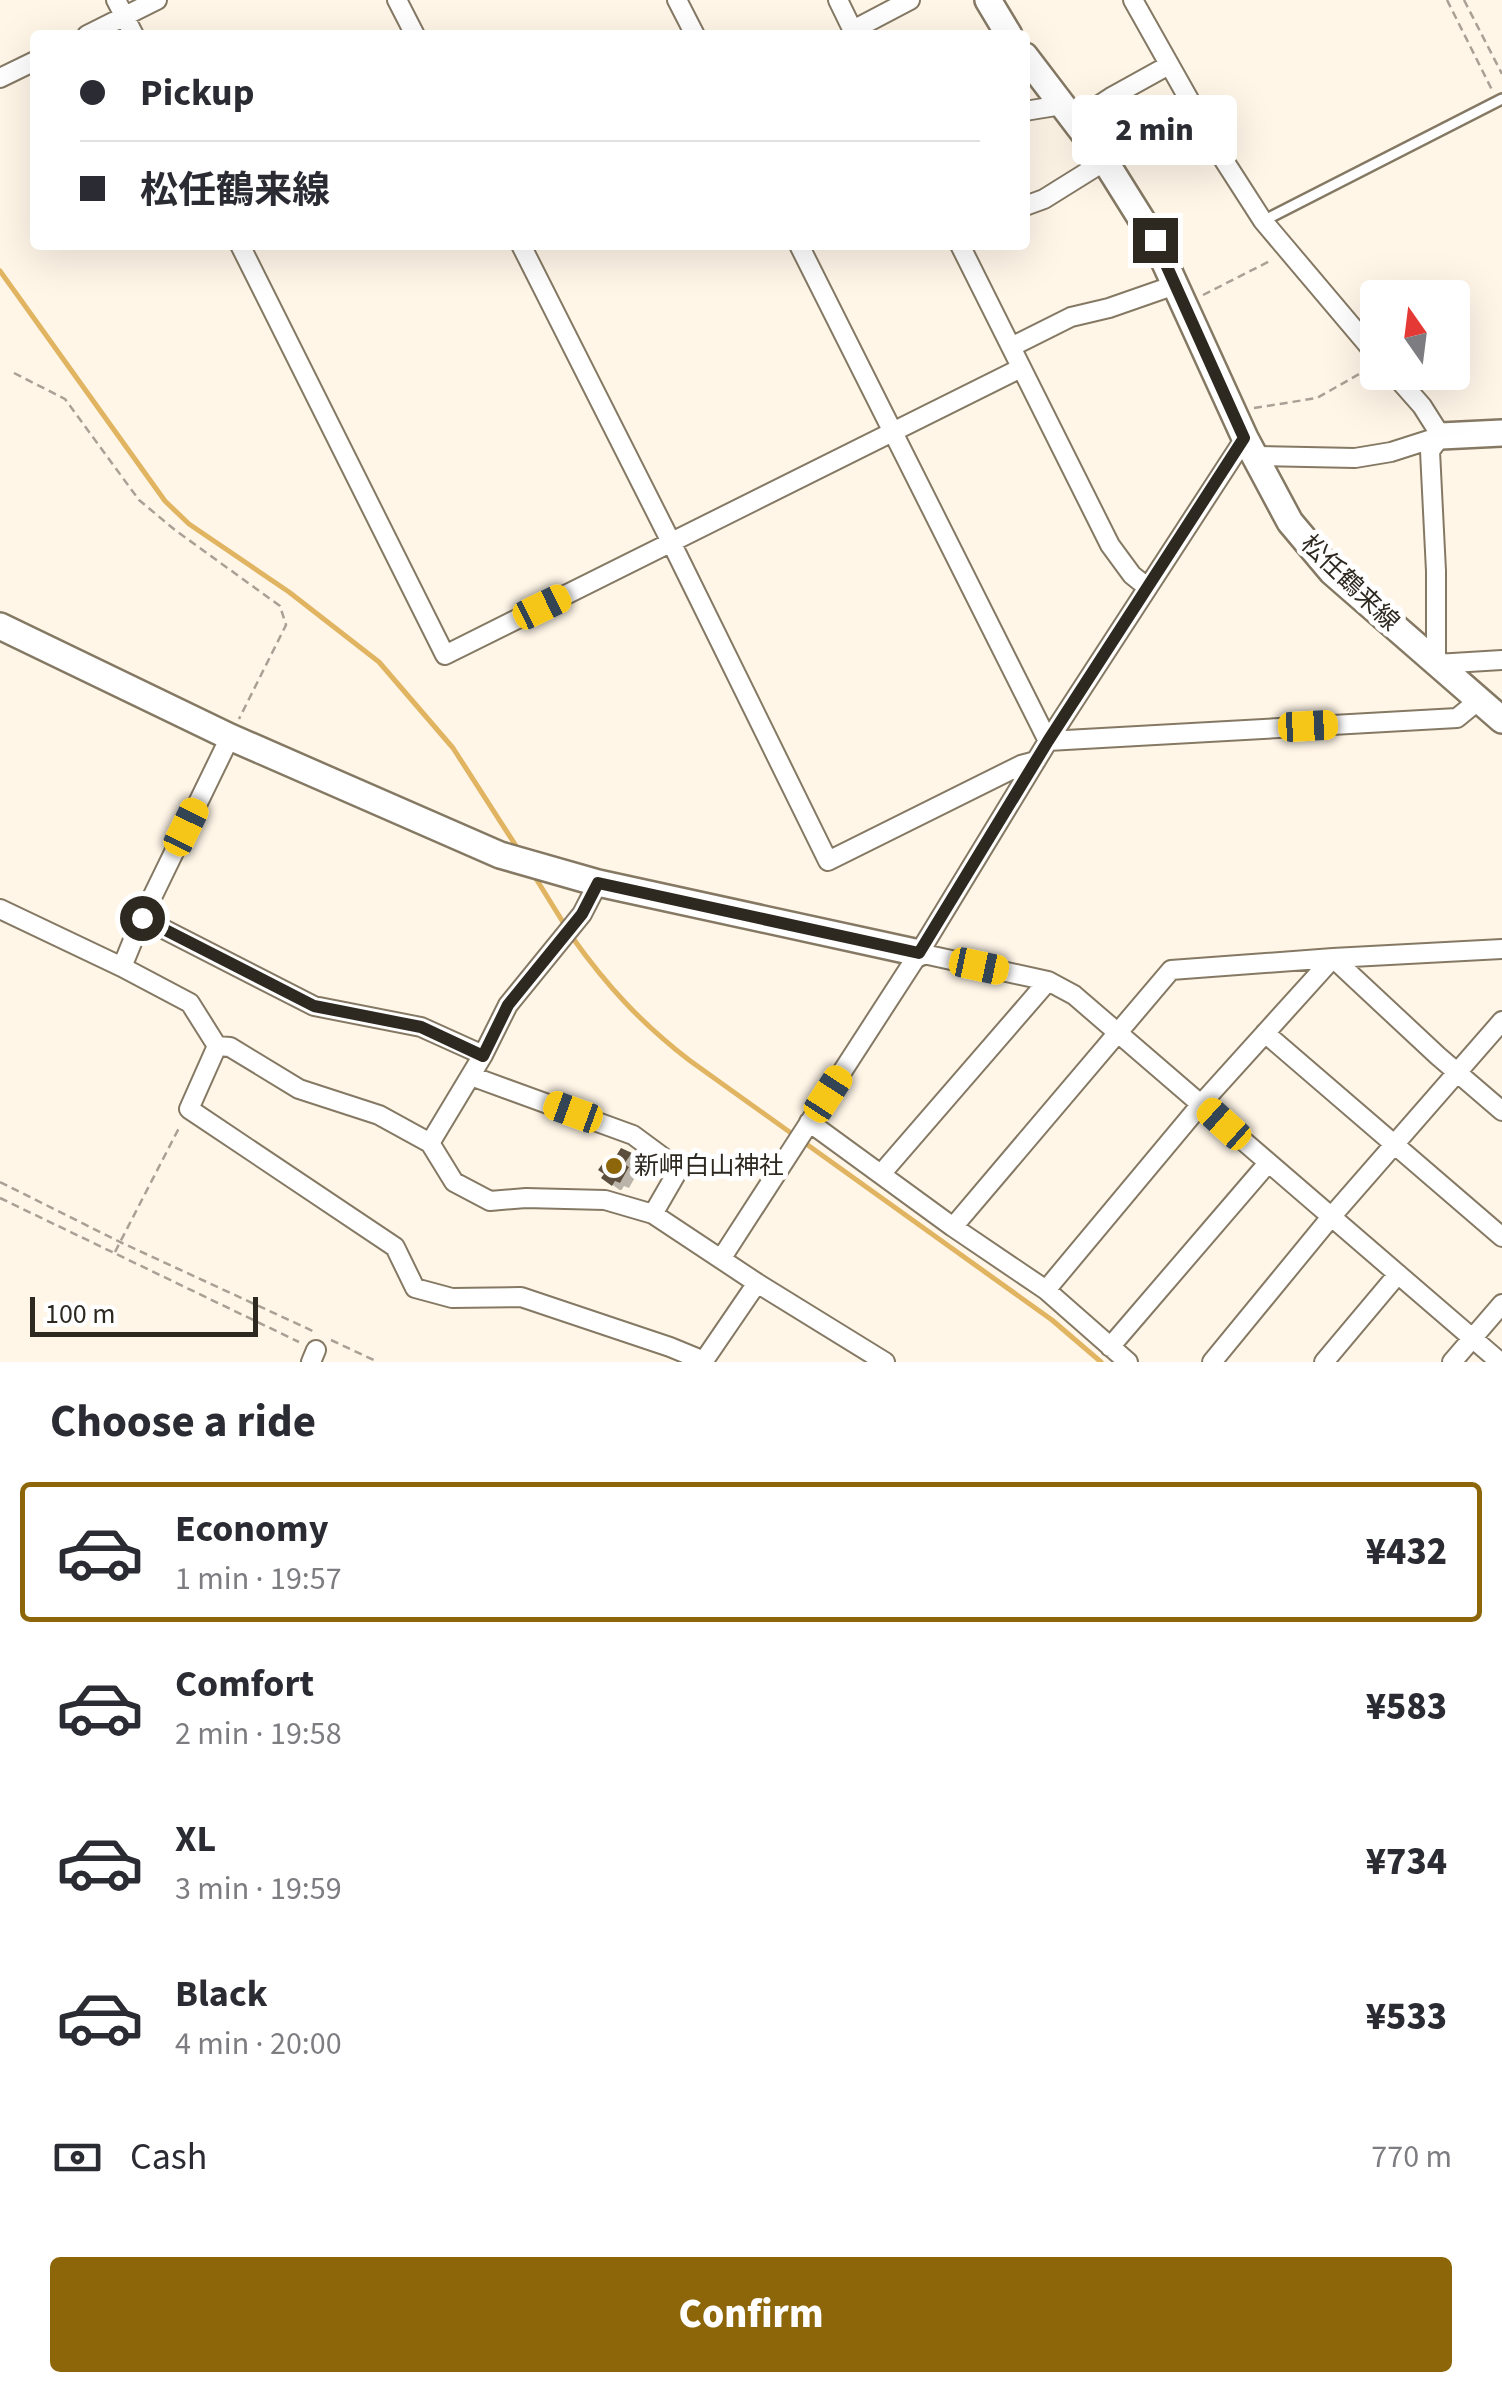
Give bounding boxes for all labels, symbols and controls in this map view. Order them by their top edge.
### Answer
text: Pickup [140,66,254,120]
callout: 2 min [1072,95,1238,165]
text: 2 min [1115,107,1194,153]
text: 松任鶴来線 [140,164,330,218]
route end [1133,218,1178,263]
north arrow [1360,280,1470,390]
map controls [1360,280,1470,390]
street label: 松任鶴来線 [1293,527,1407,639]
car [508,580,576,634]
car [1277,709,1339,743]
car [159,793,213,861]
route start [120,896,165,941]
car [947,945,1011,987]
car [799,1061,857,1127]
car [540,1088,606,1136]
car [1192,1093,1256,1155]
place label: 新岬白山神社 [634,1148,784,1184]
marker: 新岬白山神社 [603,1155,625,1177]
scale bar [30,1292,258,1336]
text: 100 m [45,1294,116,1334]
text: Choose a ride [50,1390,316,1454]
text: Economy [175,1502,328,1556]
icon: car [55,1507,145,1597]
text: ¥432 [1366,1525,1447,1579]
text: 1 min · 19:57 [175,1556,342,1602]
text: Comfort [175,1657,314,1711]
icon: car [55,1662,145,1752]
text: ¥583 [1366,1680,1447,1734]
text: 2 min · 19:58 [175,1711,342,1757]
text: XL [175,1812,216,1866]
icon: car [55,1817,145,1907]
text: ¥734 [1366,1835,1447,1889]
text: 3 min · 19:59 [175,1866,342,1912]
text: Black [175,1967,268,2021]
icon: car [55,1972,145,2062]
text: ¥533 [1366,1990,1447,2044]
text: 4 min · 20:00 [175,2021,342,2067]
icon: cash [50,2130,105,2185]
text: Cash [130,2130,207,2184]
text: 770 m [1371,2134,1452,2180]
button: Confirm [50,2257,1452,2372]

